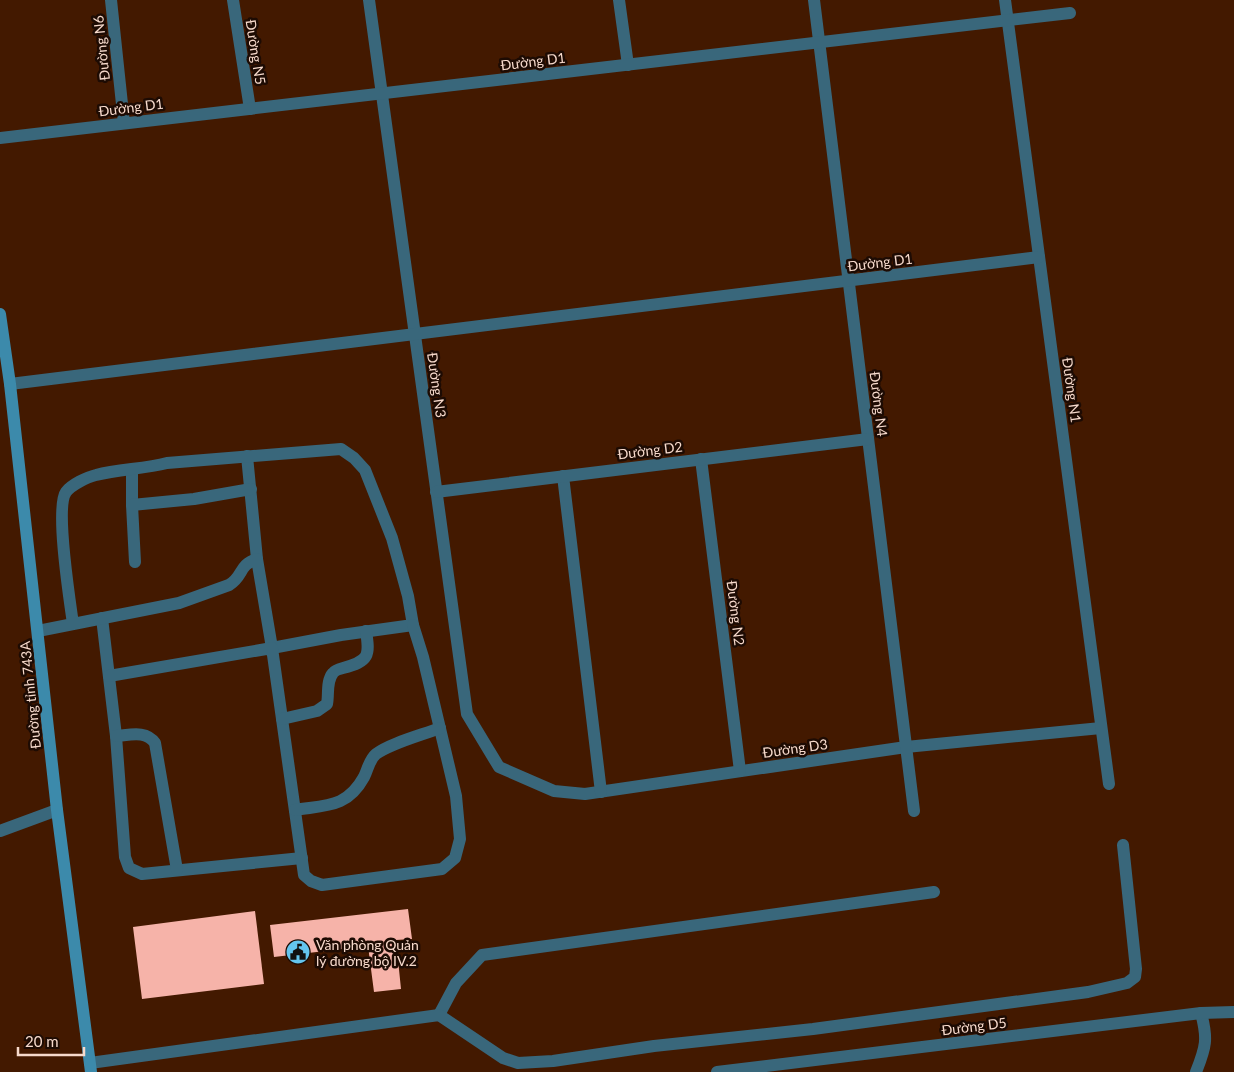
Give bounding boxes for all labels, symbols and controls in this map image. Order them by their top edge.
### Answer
street label: Đường N6 [89,15,113,81]
street label: Đường N5 [242,18,270,86]
street label: Đường D1 [499,49,567,73]
street label: Đường D1 [97,95,165,119]
street label: Đường D1 [846,250,914,274]
street label: Đường N3 [424,351,450,419]
street label: Đường N1 [1059,356,1085,424]
street label: Đường N4 [867,370,891,438]
street label: Đường D2 [616,438,684,462]
street label: Đường N2 [724,579,748,647]
street label: Đường tỉnh 743A [16,640,44,750]
street label: Đường D3 [761,735,829,761]
place label: Văn phòng Quản lý đường bộ IV.2 [316,936,419,969]
public building icon: Văn phòng Quản lý đường bộ IV.2 [285,939,311,965]
street label: Đường D5 [940,1014,1008,1038]
scale bar [18,1024,84,1056]
text: 20 m [25,1032,59,1050]

